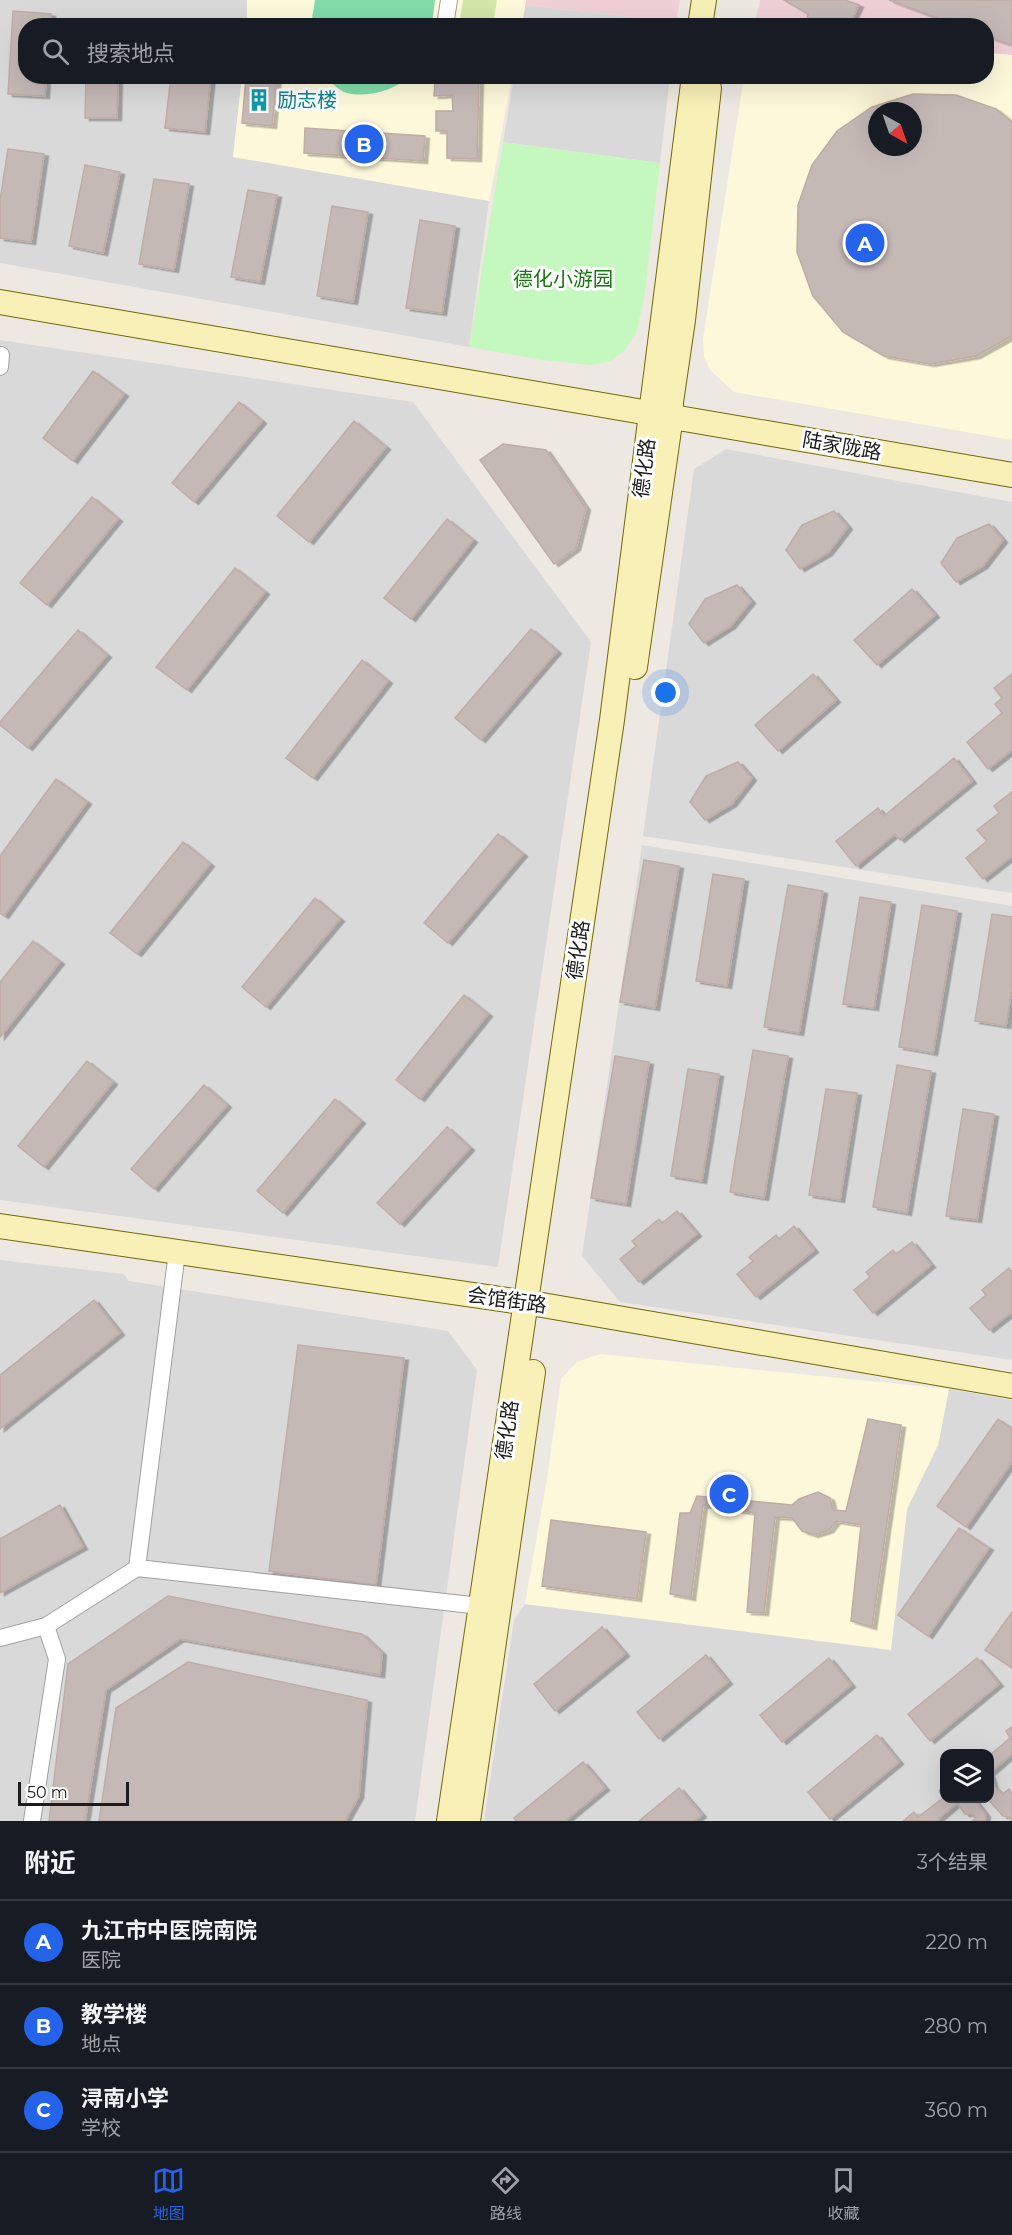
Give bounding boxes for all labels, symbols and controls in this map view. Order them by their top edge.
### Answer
search box [18,18,994,84]
icon: search [39,35,72,68]
text: 搜索地点 [87,40,175,67]
building icon: 励志楼 [246,87,272,113]
place label: 励志楼 [277,88,337,112]
north arrow [868,102,922,156]
pin: B [344,122,384,166]
pin: A [846,220,884,266]
park label: 德化小游园 [513,267,613,291]
street label: 陆家陇路 [801,427,883,465]
street label: 德化路 [628,437,660,499]
your location [651,678,680,707]
street label: 德化路 [562,919,594,981]
street label: 会馆街路 [466,1283,548,1317]
street label: 德化路 [491,1399,523,1461]
pin: C [710,1472,748,1516]
map controls [940,1749,994,1803]
button: layers [940,1749,994,1803]
scale bar [18,1779,129,1806]
text: 50 m [27,1783,68,1802]
text: 附近 [24,1847,76,1879]
text: 3个结果 [917,1850,988,1874]
text: 九江市中医院南院 [81,1917,257,1944]
text: A [36,1930,51,1954]
text: 220 m [926,1930,988,1954]
text: 医院 [81,1948,121,1972]
text: 教学楼 [81,2001,147,2028]
text: B [36,2014,51,2038]
text: 280 m [924,2014,988,2038]
text: 地点 [81,2032,121,2056]
text: 浔南小学 [81,2085,169,2112]
text: C [36,2098,51,2122]
text: 360 m [925,2098,988,2122]
text: 学校 [81,2116,121,2140]
tab: 地图 [152,2164,185,2224]
tab: 路线 [489,2164,522,2224]
tab: 收藏 [827,2164,860,2224]

